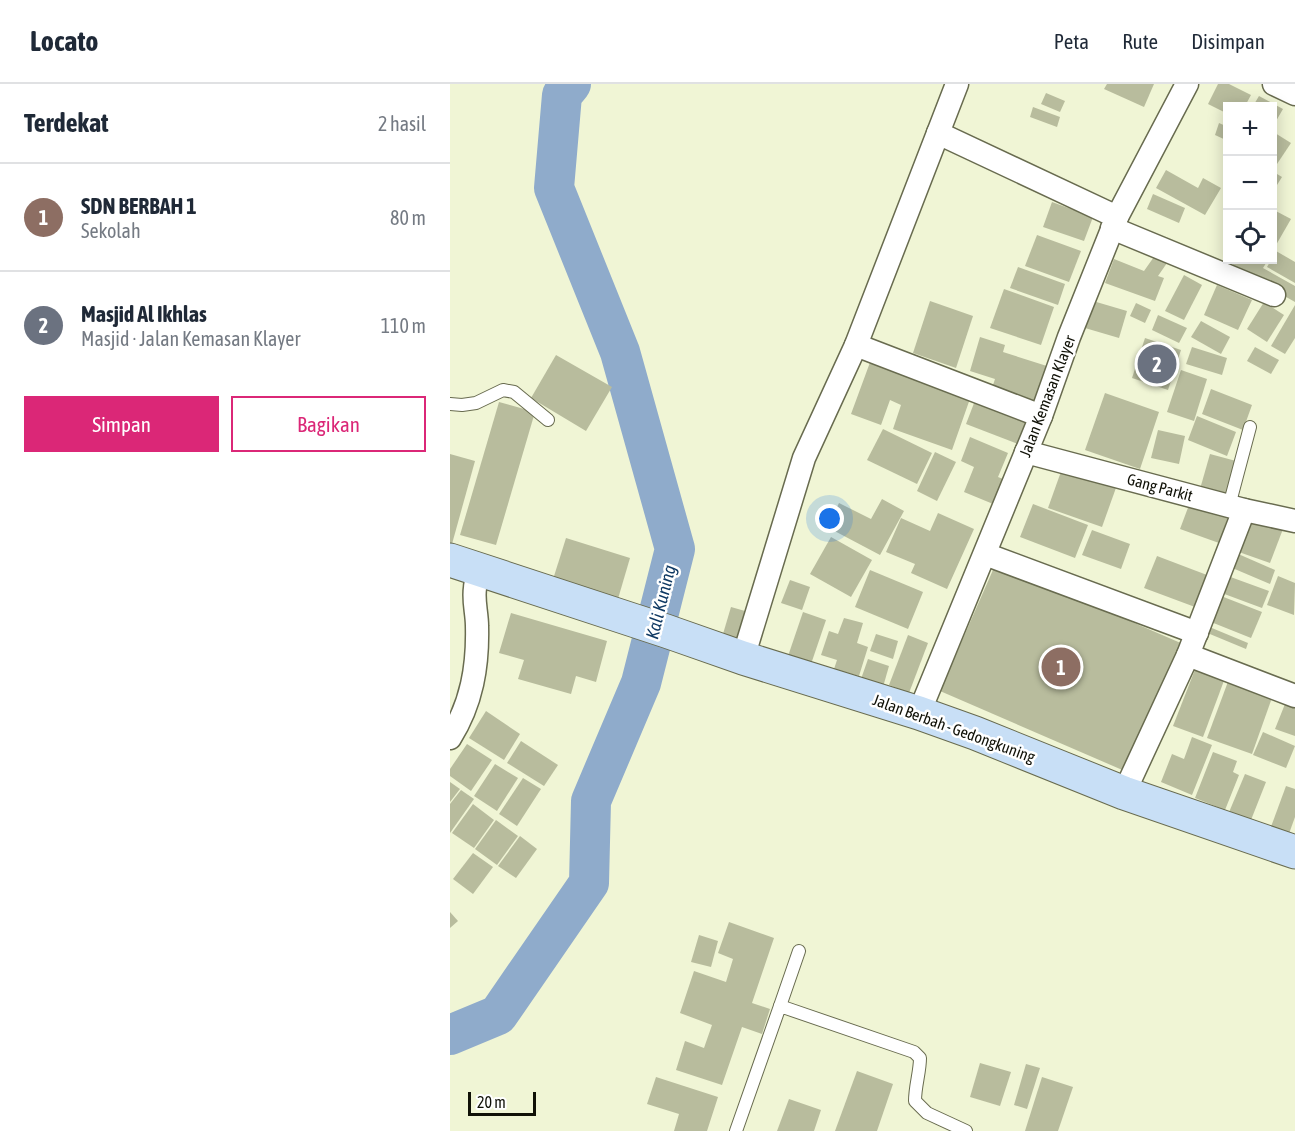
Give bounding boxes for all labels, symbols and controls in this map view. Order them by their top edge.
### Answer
text: Locato [30,25,98,57]
text: Peta [1054,29,1089,53]
text: Rute [1122,29,1158,53]
text: Disimpan [1191,29,1265,53]
map controls [1223,102,1277,264]
button: + [1223,102,1277,156]
text: Terdekat [24,108,108,138]
text: 2 hasil [378,112,426,135]
button: − [1223,156,1277,210]
text: SDN BERBAH 1 [81,193,197,219]
text: 1 [39,206,48,229]
text: 80 m [390,206,426,229]
button: locate [1223,210,1277,264]
text: Sekolah [81,219,141,242]
text: Masjid Al Ikhlas [81,301,207,327]
text: 2 [39,314,48,337]
text: 110 m [381,314,426,337]
text: Masjid · Jalan Kemasan Klayer [81,327,300,350]
street label: Jalan Kemasan Klayer [1015,332,1080,460]
pin: 2 [1138,342,1176,386]
button: Simpan [24,396,219,452]
button: Bagikan [231,396,426,452]
street label: Gang Parkit [1125,470,1195,505]
your location [815,504,844,533]
water label: Kali Kuning [641,563,680,641]
pin: 1 [1042,644,1080,690]
street label: Jalan Berbah - Gedongkuning [870,690,1038,767]
scale bar [468,1089,536,1116]
text: 20 m [477,1093,506,1111]

